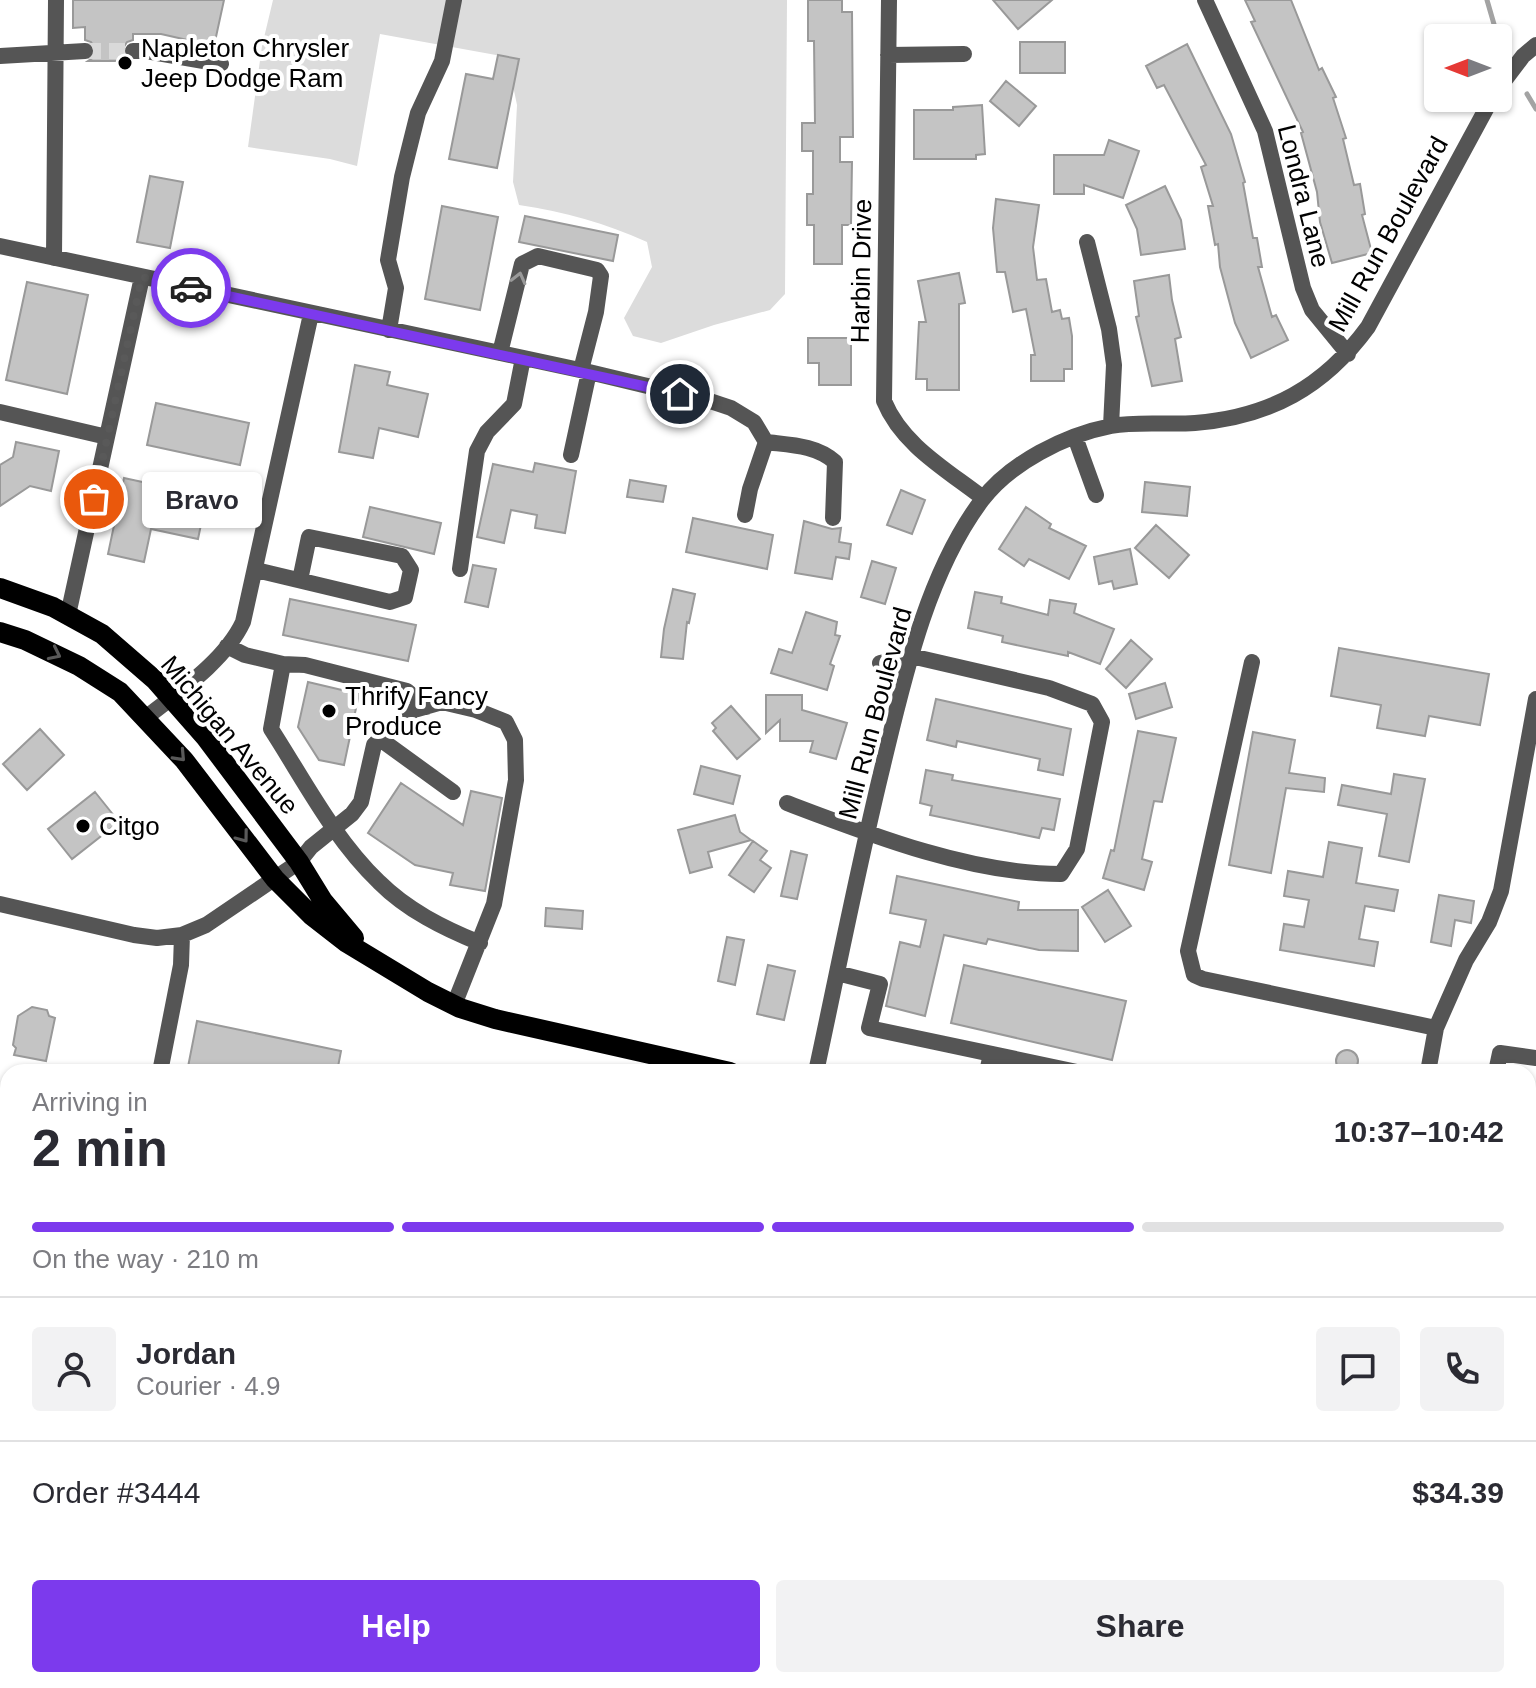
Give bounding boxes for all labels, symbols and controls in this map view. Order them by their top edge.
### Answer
north arrow [1424,24,1512,112]
map controls [1424,24,1512,112]
place label: Napleton Chrysler Jeep Dodge Ram [141,33,349,93]
marker: Napleton Chrysler Jeep Dodge Ram [116,54,134,72]
street label: Londra Lane [1272,122,1336,270]
street label: Mill Run Boulevard [1322,131,1454,337]
street label: Harbin Drive [845,198,877,344]
courier [151,248,231,328]
icon: car [169,266,213,310]
one-way arrow [509,271,526,285]
pin [646,360,714,428]
icon: home [658,372,702,416]
pin [60,465,128,533]
callout: Bravo [142,471,262,527]
icon: bag [72,477,116,521]
text: Bravo [165,485,239,515]
street label: Mill Run Boulevard [832,604,918,822]
one-way arrow [47,644,61,660]
street label: Michigan Avenue [155,650,305,820]
place label: Thrify Fancy Produce [345,681,488,741]
marker: Thrify Fancy Produce [320,702,338,720]
one-way arrow [170,746,184,761]
place label: Citgo [99,811,160,841]
marker: Citgo [74,817,92,835]
one-way arrow [234,828,248,843]
text: Arriving in [32,1087,148,1117]
text: 10:37–10:42 [1334,1115,1504,1148]
text: 2 min [32,1119,168,1177]
text: On the way · 210 m [32,1244,259,1274]
button: person [32,1327,116,1411]
button: chat [1316,1327,1400,1411]
button: phone [1420,1327,1504,1411]
text: Jordan [136,1337,236,1370]
text: Courier · 4.9 [136,1371,281,1401]
text: Order #3444 [32,1476,200,1509]
text: $34.39 [1412,1476,1504,1509]
button: Help [32,1580,760,1672]
button: Share [776,1580,1504,1672]

